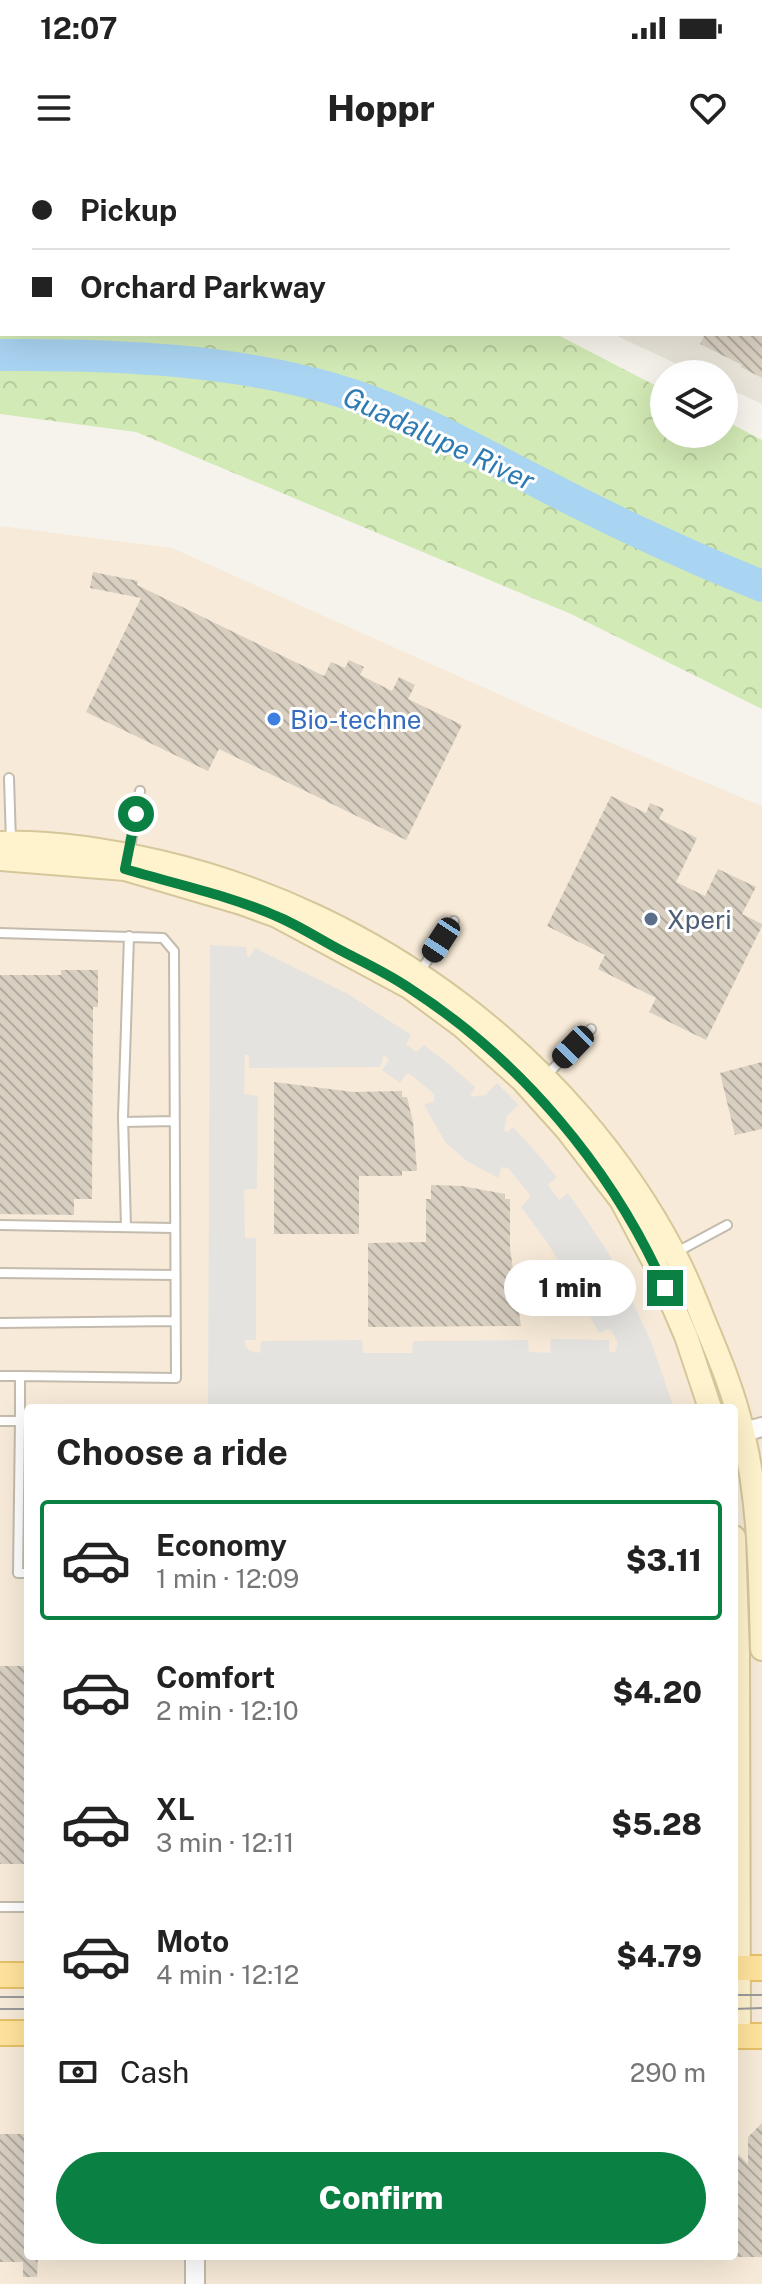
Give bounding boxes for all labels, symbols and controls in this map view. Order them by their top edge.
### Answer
text: 12:07 [40,10,118,46]
icon: menu [32,86,76,130]
icon: heart [686,86,730,130]
text: Hoppr [327,87,435,129]
text: Pickup [80,192,177,228]
text: Orchard Parkway [80,269,326,305]
map controls [650,360,738,448]
button: layers [650,360,738,448]
water label: Guadalupe River [338,379,540,497]
place label: Bio-techne [290,704,421,735]
marker: Bio-techne [265,710,283,728]
route start [118,796,154,832]
place label: Xperi [667,904,732,935]
marker: Xperi [642,910,660,928]
car [418,913,464,967]
car [548,1021,598,1073]
callout: 1 min [505,1260,637,1316]
route end [647,1270,683,1306]
text: 1 min [538,1272,602,1303]
text: Choose a ride [56,1431,288,1473]
icon: car [60,1524,132,1596]
text: Economy [156,1527,287,1563]
text: $3.11 [626,1542,702,1578]
text: 1 min · 12:09 [156,1563,299,1594]
icon: car [60,1656,132,1728]
text: Comfort [156,1659,275,1695]
text: $4.20 [613,1674,702,1710]
text: 2 min · 12:10 [156,1695,299,1726]
icon: car [60,1788,132,1860]
text: XL [156,1791,195,1827]
text: $5.28 [611,1806,702,1842]
text: 3 min · 12:11 [156,1827,294,1858]
icon: car [60,1920,132,1992]
text: Moto [156,1923,229,1959]
text: $4.79 [616,1938,702,1974]
text: 4 min · 12:12 [156,1959,299,1990]
icon: cash [56,2050,100,2094]
text: Cash [120,2054,189,2090]
text: 290 m [630,2057,706,2088]
button: Confirm [56,2152,706,2244]

